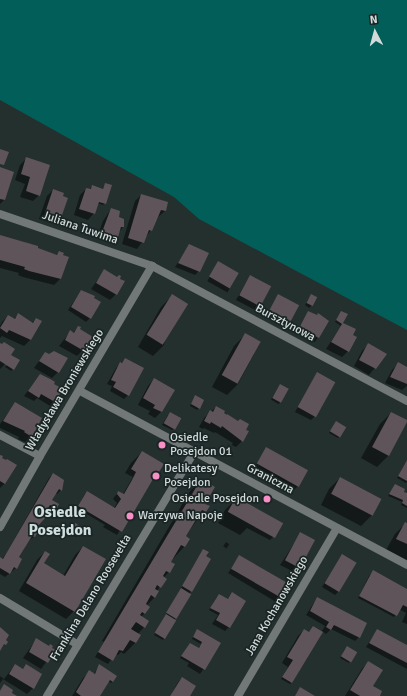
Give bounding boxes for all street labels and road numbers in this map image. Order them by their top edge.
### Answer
street label: Juliana Tuwima [40,208,120,248]
street label: Bursztynowa [252,301,318,345]
street label: Władysława Broniewskiego [23,326,107,454]
street label: Graniczna [244,461,296,497]
street label: Franklina Delano Roosevelta [47,532,135,664]
street label: Jana Kochanowskiego [243,554,311,658]

